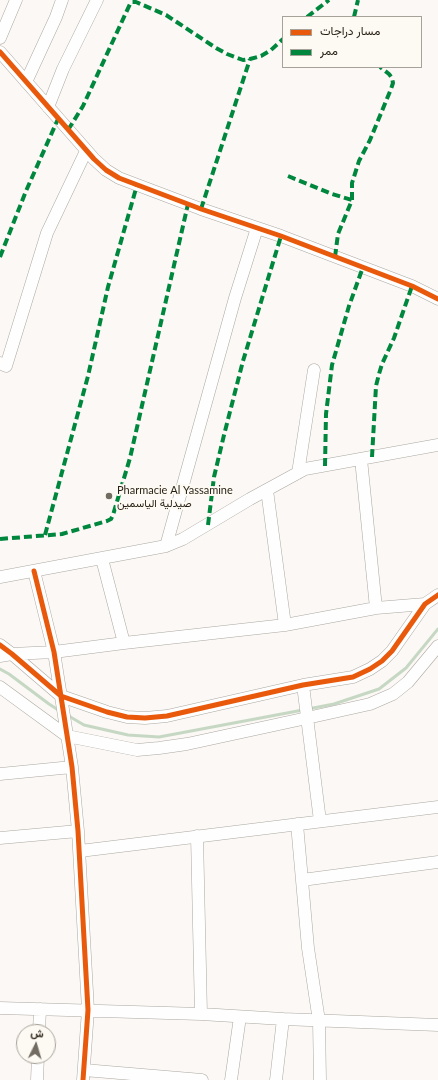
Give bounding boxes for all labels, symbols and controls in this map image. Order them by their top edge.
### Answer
legend [282,16,422,68]
text: مسار دراجات [320,23,380,38]
text: ممر [320,43,338,58]
place label: Pharmacie Al Yassamine صيدلية الياسمين [117,483,233,509]
marker: Pharmacie Al Yassamine صيدلية الياسمين [104,491,114,501]
north arrow [16,1024,56,1064]
text: ش [30,1025,44,1040]

